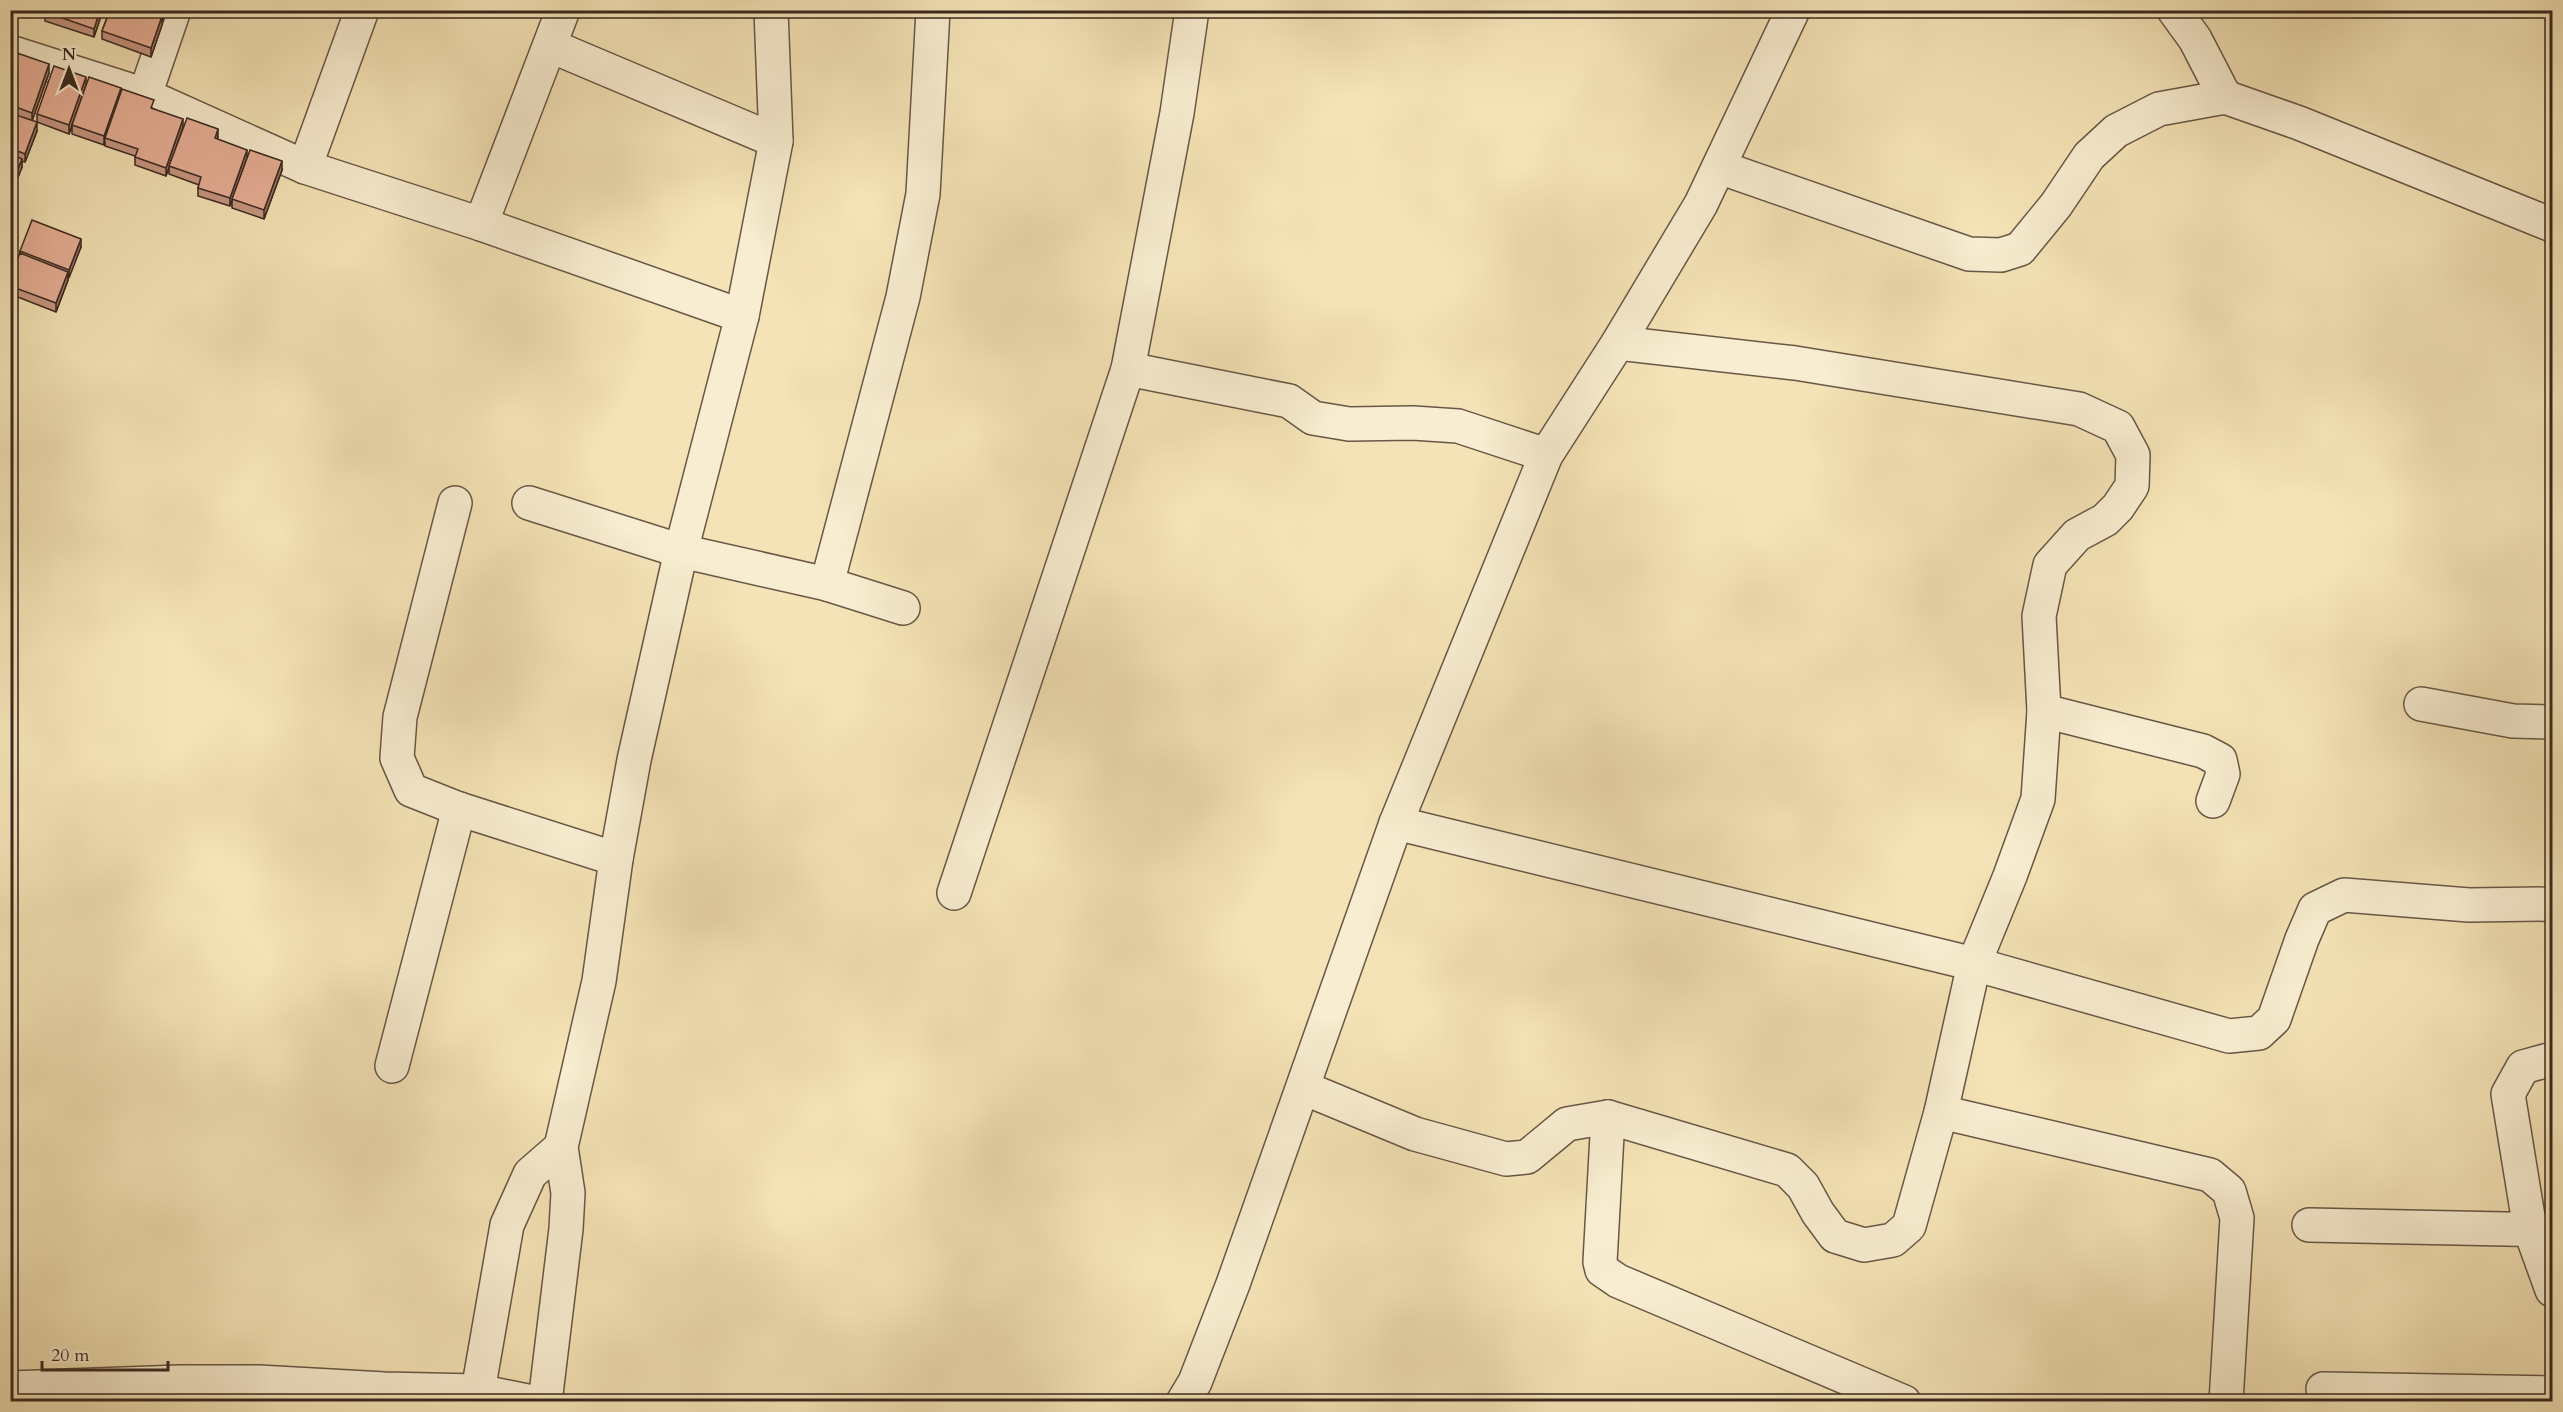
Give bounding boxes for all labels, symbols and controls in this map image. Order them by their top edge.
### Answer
north arrow [39,39,99,99]
text: N [62,44,76,66]
scale bar [42,1334,168,1372]
text: 20 m [51,1343,90,1368]

